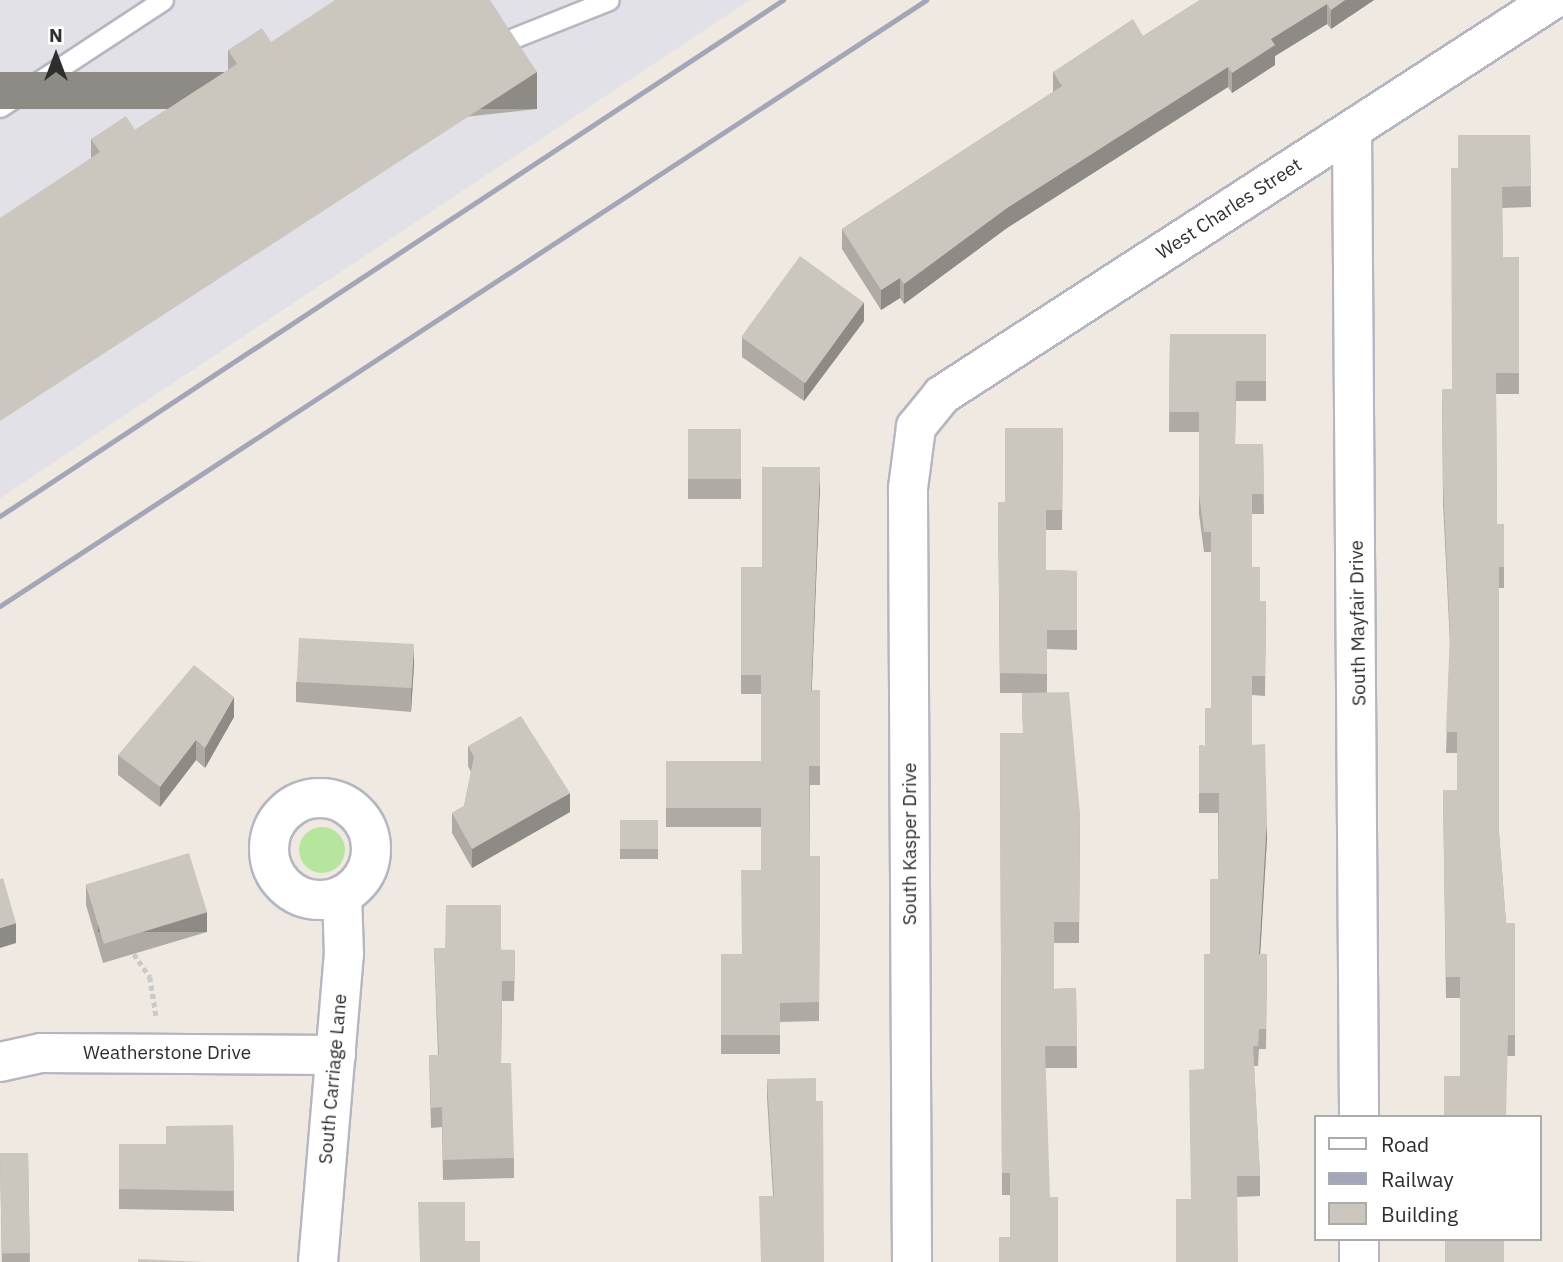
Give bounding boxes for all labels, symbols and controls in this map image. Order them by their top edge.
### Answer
north arrow [21,21,91,91]
text: N [49,23,63,47]
street label: West Charles Street [1152,154,1306,264]
street label: South Mayfair Drive [1345,540,1371,706]
street label: South Kasper Drive [899,763,921,925]
street label: South Carriage Lane [314,993,352,1165]
street label: Weatherstone Drive [83,1042,251,1064]
legend [1314,1115,1542,1241]
text: Road [1381,1130,1429,1158]
text: Railway [1381,1165,1454,1193]
text: Building [1381,1200,1458,1228]

